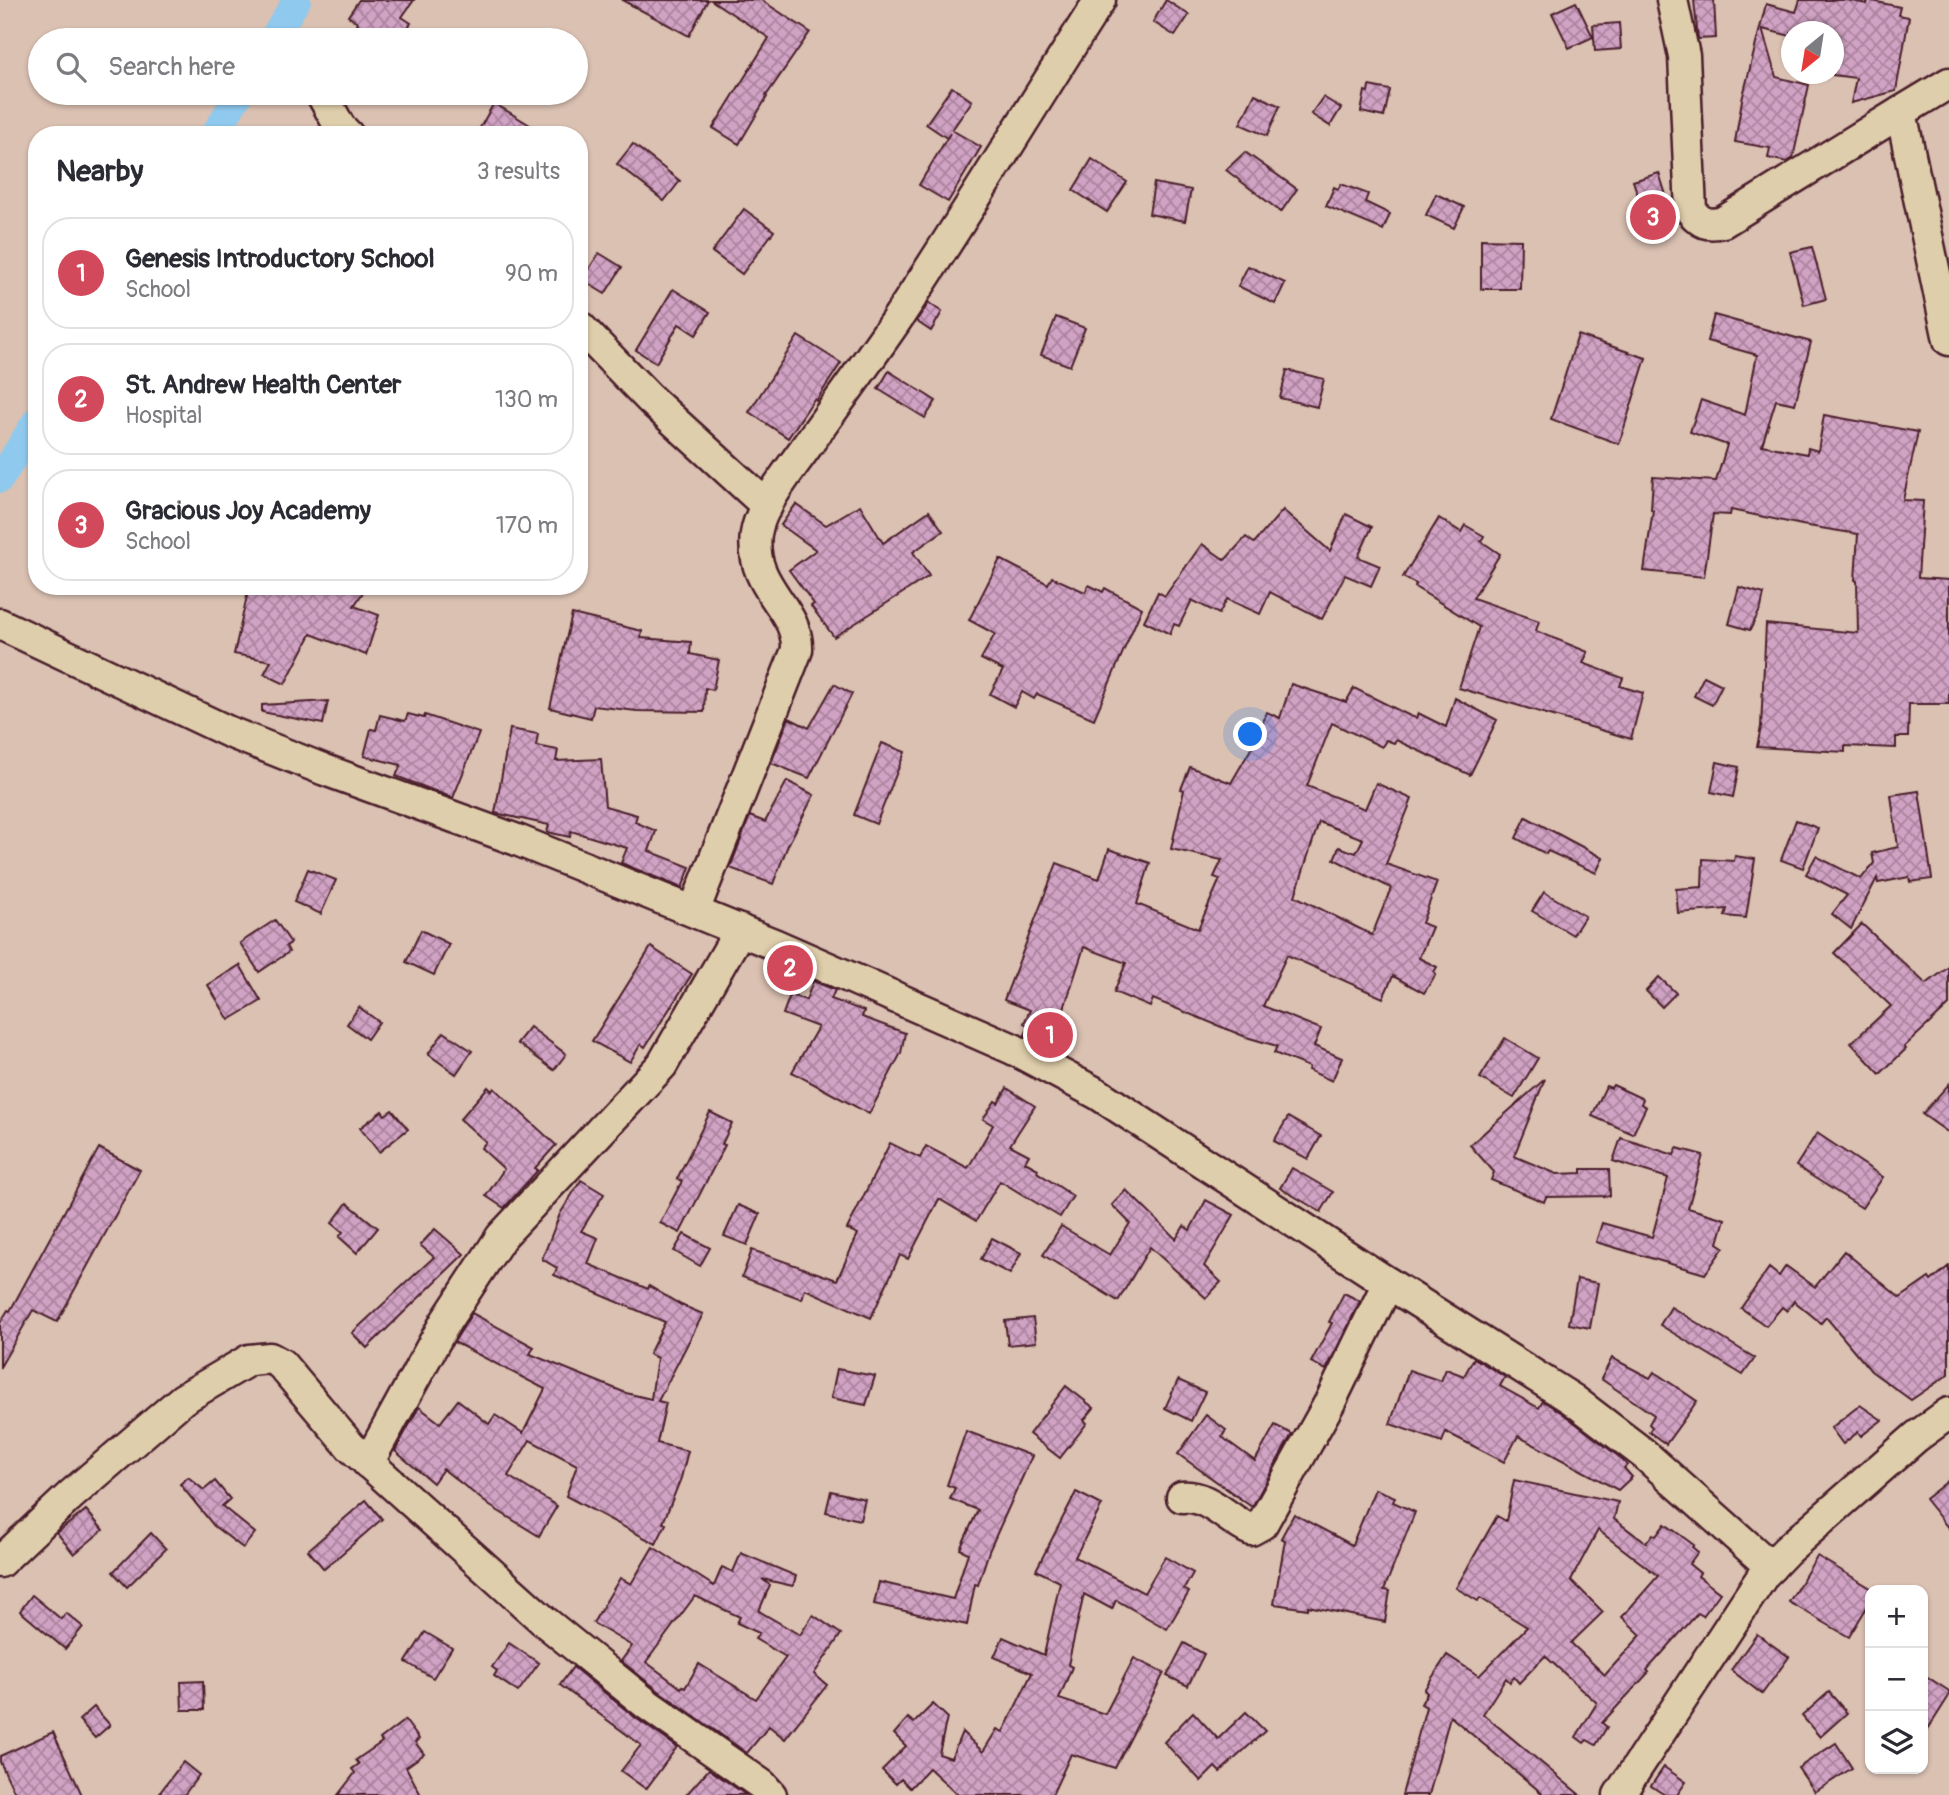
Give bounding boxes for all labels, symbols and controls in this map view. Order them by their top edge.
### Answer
north arrow [1781,21,1844,84]
search box [28,28,588,105]
icon: search [52,48,90,86]
text: Search here [108,51,235,83]
text: Nearby [56,153,143,190]
text: 3 results [477,157,560,186]
pin: 3 [1630,191,1676,243]
text: Genesis Introductory School [125,243,435,275]
text: 1 [77,259,86,288]
text: 90 m [505,259,558,288]
text: School [125,275,191,304]
text: St. Andrew Health Center [125,369,401,401]
text: 2 [75,385,87,414]
text: 130 m [495,385,558,414]
text: Hospital [125,401,203,430]
text: Gracious Joy Academy [125,495,371,527]
text: 3 [75,511,87,540]
text: 170 m [496,511,558,540]
text: School [125,527,191,556]
your location [1233,717,1267,751]
pin: 2 [767,942,813,994]
pin: 1 [1027,1009,1073,1061]
map controls [1865,1585,1928,1774]
button: + [1865,1585,1928,1648]
button: − [1865,1648,1928,1711]
button: layers [1865,1711,1928,1774]

